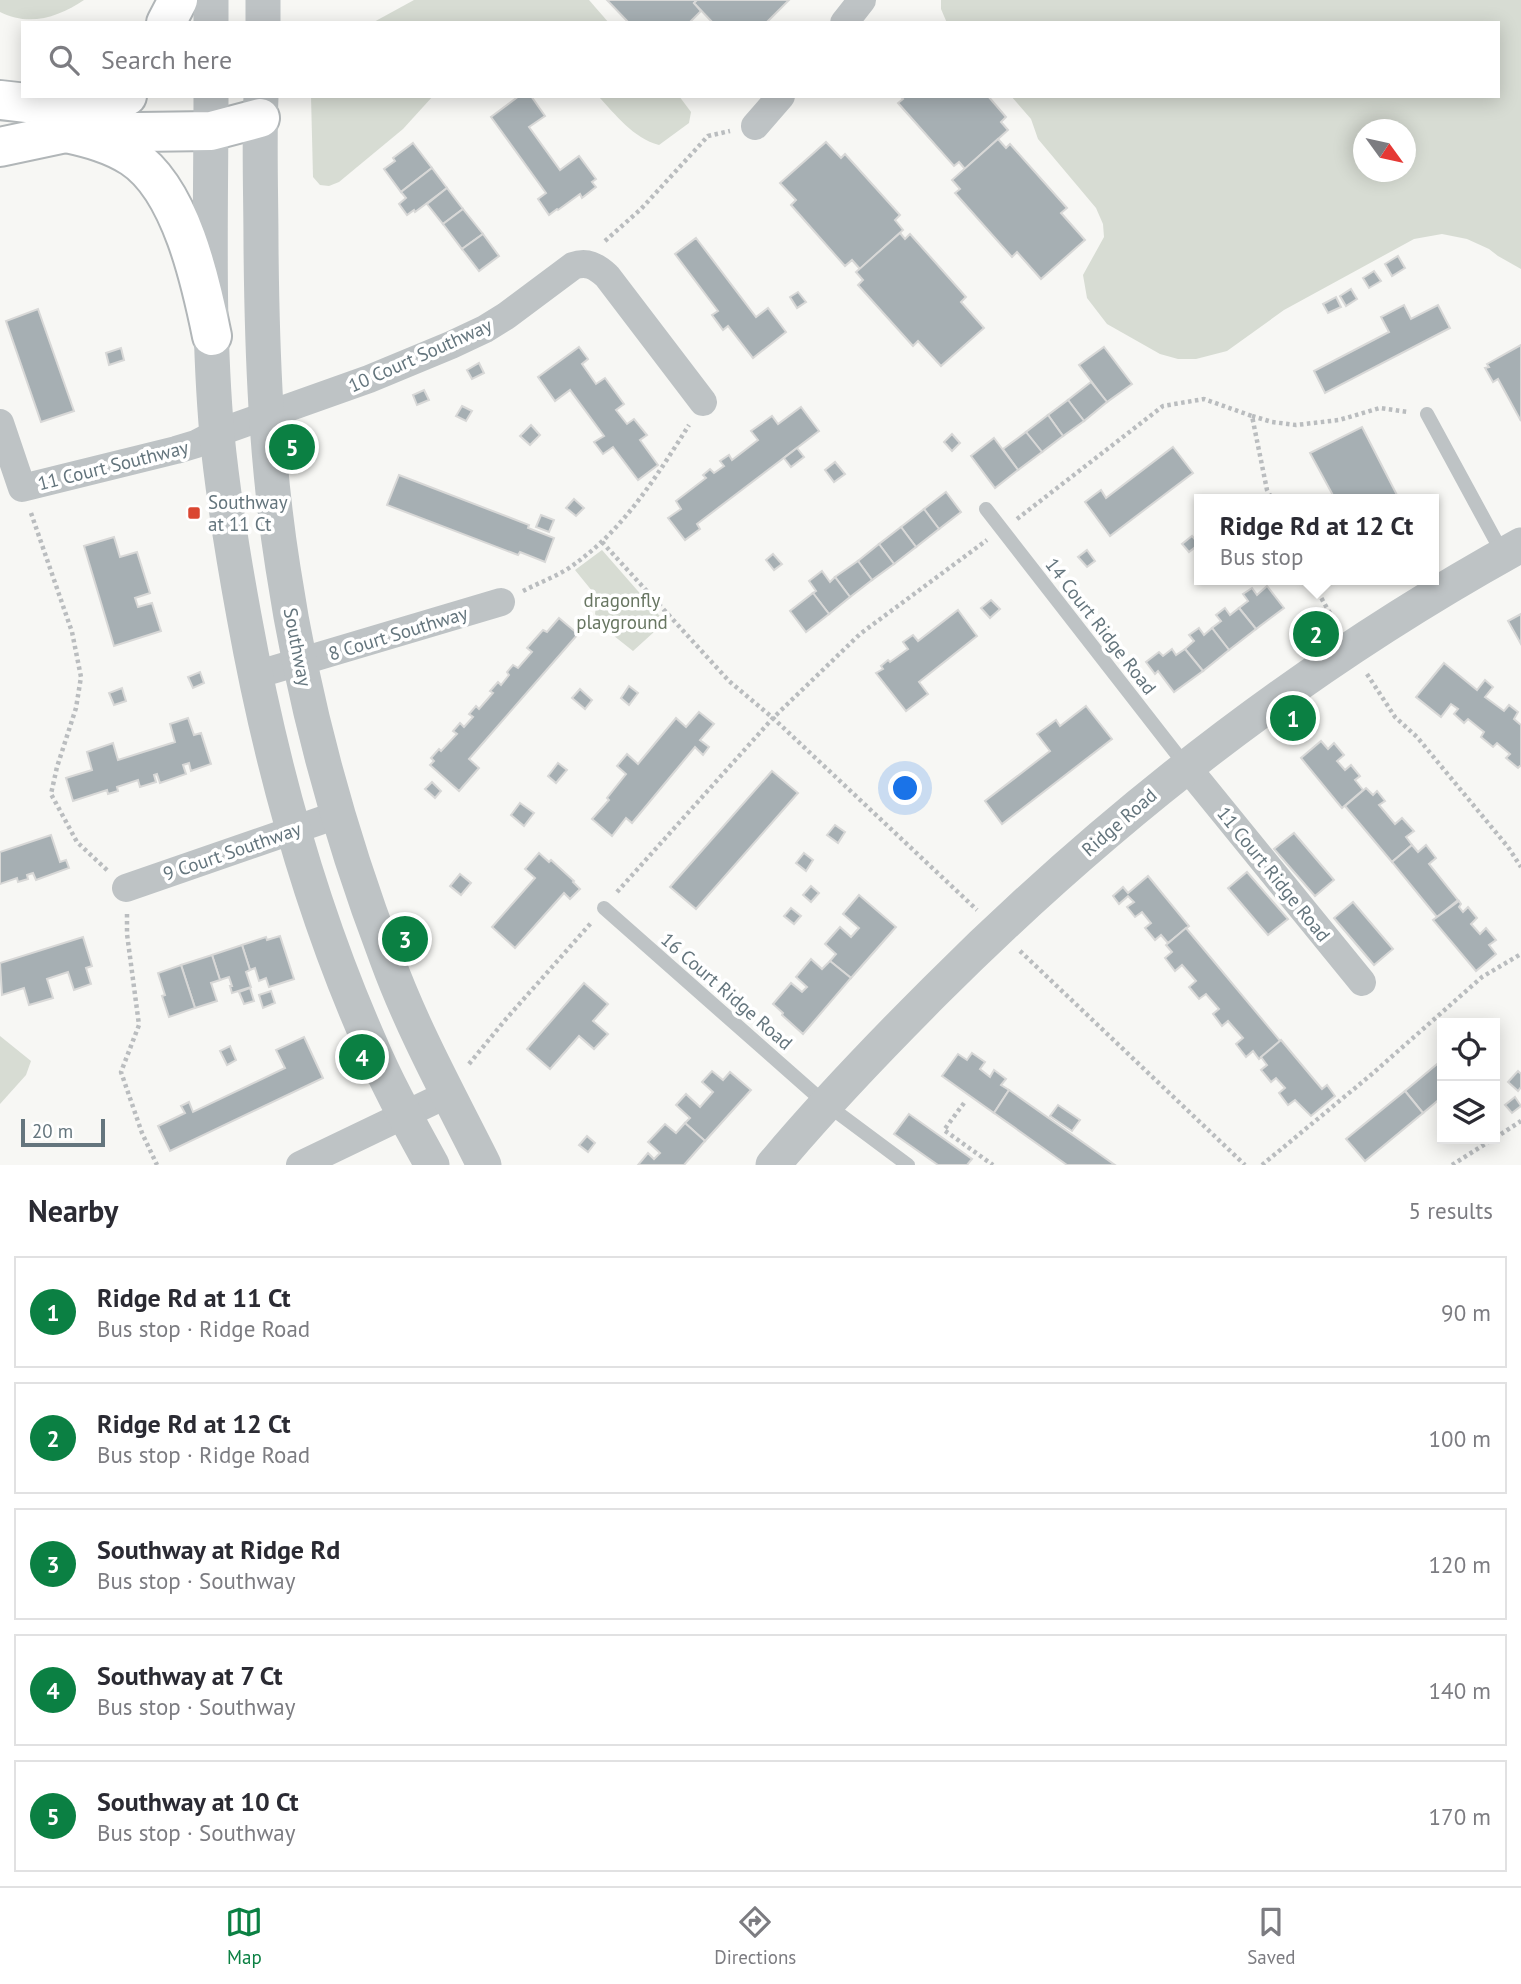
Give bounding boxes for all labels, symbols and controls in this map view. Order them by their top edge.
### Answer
search box [21,21,1500,98]
icon: search [45,41,83,79]
text: Search here [101,43,232,76]
north arrow [1353,119,1416,182]
street label: 10 Court Southway [345,313,496,397]
pin: 5 [269,421,315,473]
street label: 11 Court Southway [35,435,191,495]
place label: Southway at 11 Ct [208,490,288,536]
popup [1194,494,1439,585]
marker: Southway at 11 Ct [186,505,202,521]
text: Ridge Rd at 12 Ct [1220,509,1413,542]
text: Bus stop [1220,542,1303,571]
street label: 14 Court Ridge Road [1040,553,1162,699]
park label: dragonfly playground [576,588,668,634]
street label: 8 Court Southway [326,600,471,666]
street label: Southway [279,606,317,688]
pin: 2 [1293,608,1339,660]
pin: 1 [1270,692,1316,744]
your location [888,771,922,805]
street label: Ridge Road [1076,783,1162,861]
street label: 11 Court Ridge Road [1212,802,1336,946]
street label: 9 Court Southway [160,816,304,886]
pin: 3 [382,913,428,965]
street label: 16 Court Ridge Road [656,927,798,1055]
map controls [1437,1018,1500,1144]
button: locate [1437,1018,1500,1081]
pin: 4 [339,1031,385,1083]
button: layers [1437,1081,1500,1144]
scale bar [21,1116,105,1148]
text: 20 m [32,1119,73,1143]
text: Nearby [28,1191,118,1230]
text: 5 results [1409,1196,1493,1225]
text: Ridge Rd at 11 Ct [97,1281,291,1314]
text: 1 [46,1298,60,1327]
text: 90 m [1441,1298,1491,1327]
text: Bus stop · Ridge Road [97,1314,310,1343]
text: Ridge Rd at 12 Ct [97,1407,291,1440]
text: 2 [46,1424,60,1453]
text: 100 m [1429,1424,1491,1453]
text: Bus stop · Ridge Road [97,1440,310,1469]
text: Southway at Ridge Rd [97,1533,340,1566]
text: 3 [46,1550,60,1579]
text: 120 m [1429,1550,1491,1579]
text: Bus stop · Southway [97,1566,295,1595]
text: Southway at 7 Ct [97,1659,282,1692]
text: 4 [46,1676,60,1705]
text: 140 m [1429,1676,1491,1705]
text: Bus stop · Southway [97,1692,295,1721]
text: Southway at 10 Ct [97,1785,299,1818]
text: 5 [46,1802,60,1831]
text: 170 m [1429,1802,1491,1831]
text: Bus stop · Southway [97,1818,295,1847]
tab: Map [225,1903,263,1969]
tab: Directions [714,1903,796,1969]
tab: Saved [1247,1903,1296,1969]

